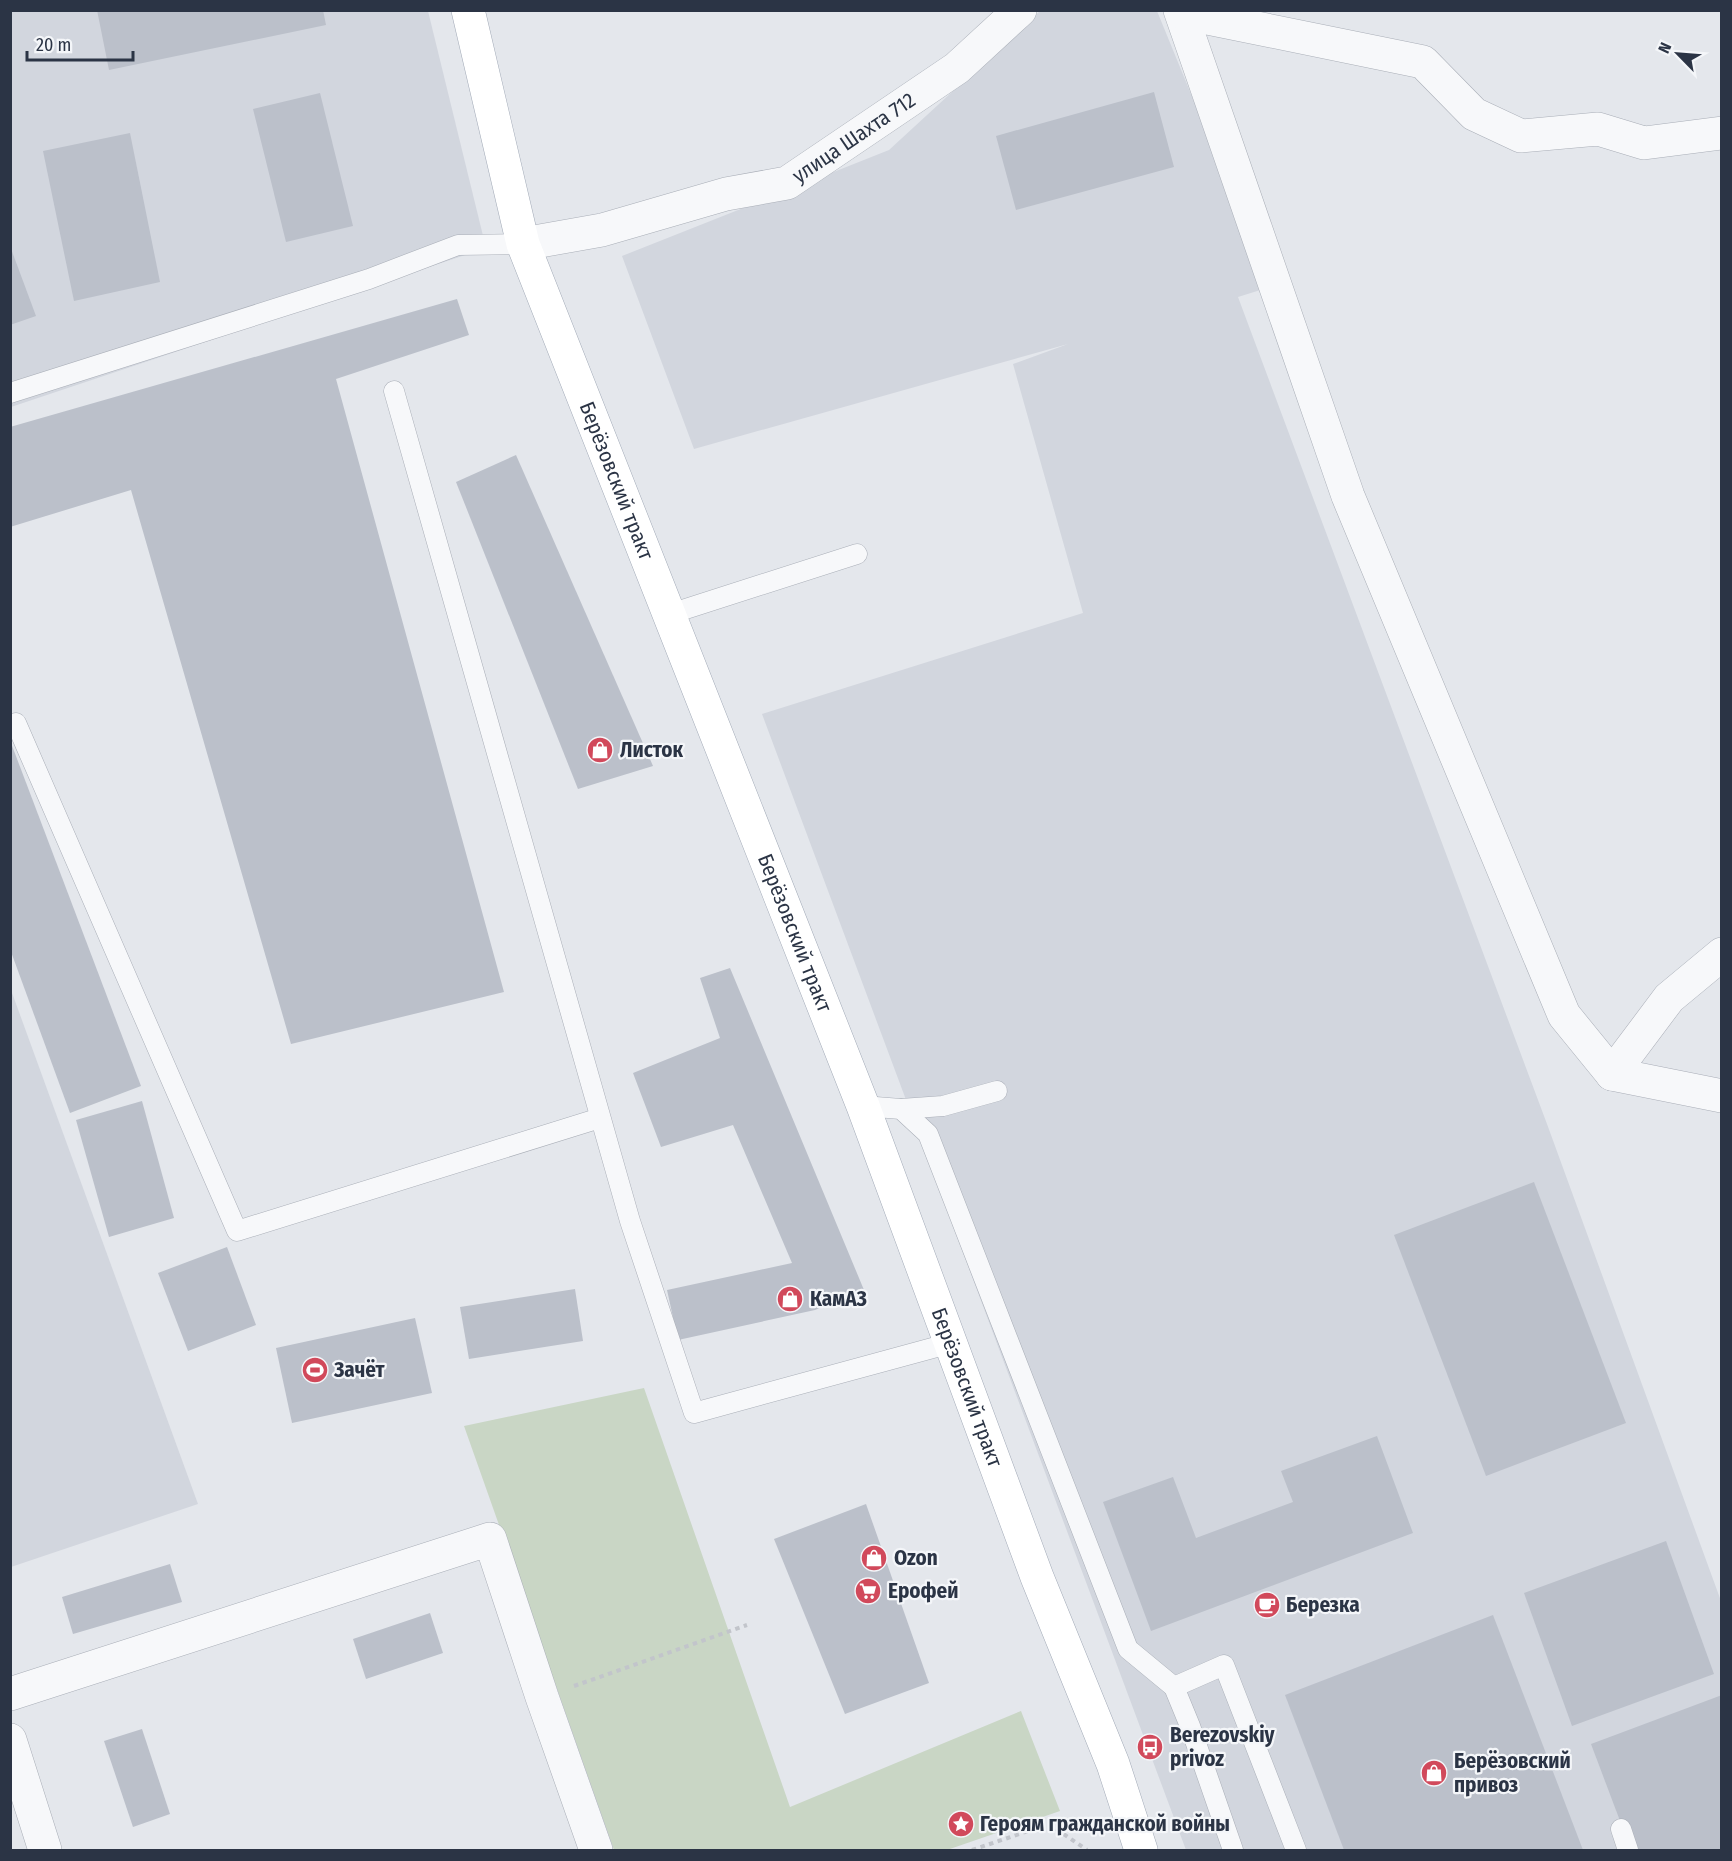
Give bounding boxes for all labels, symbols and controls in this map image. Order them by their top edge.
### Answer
scale bar [27,24,134,62]
north arrow [1648,24,1708,84]
text: 20 m [36,34,71,56]
text: N [1654,40,1675,56]
street label: улица Шахта 712 [787,87,920,189]
street label: Берёзовский тракт [574,398,659,564]
shop icon: Листок [585,735,615,765]
place label: Листок [620,737,684,763]
street label: Берёзовский тракт [752,850,838,1016]
shop icon: КамАЗ [775,1284,805,1314]
place label: КамАЗ [810,1286,867,1312]
street label: Берёзовский тракт [926,1304,1008,1471]
sports icon: Зачёт [300,1355,330,1385]
place label: Зачёт [333,1357,385,1383]
shop icon: Ozon [859,1543,889,1573]
place label: Ozon [894,1545,938,1571]
supermarket icon: Ерофей [853,1576,883,1606]
place label: Ерофей [888,1578,958,1604]
cafe icon: Березка [1252,1590,1282,1620]
place label: Березка [1286,1592,1360,1618]
place label: Berezovskiy privoz [1170,1722,1276,1772]
bus stop icon: Berezovskiy privoz [1135,1732,1165,1762]
place label: Берёзовский привоз [1454,1748,1571,1798]
shop icon: Берёзовский привоз [1419,1758,1449,1788]
place icon: Героям гражданской войны [946,1809,976,1839]
place label: Героям гражданской войны [980,1811,1230,1837]

